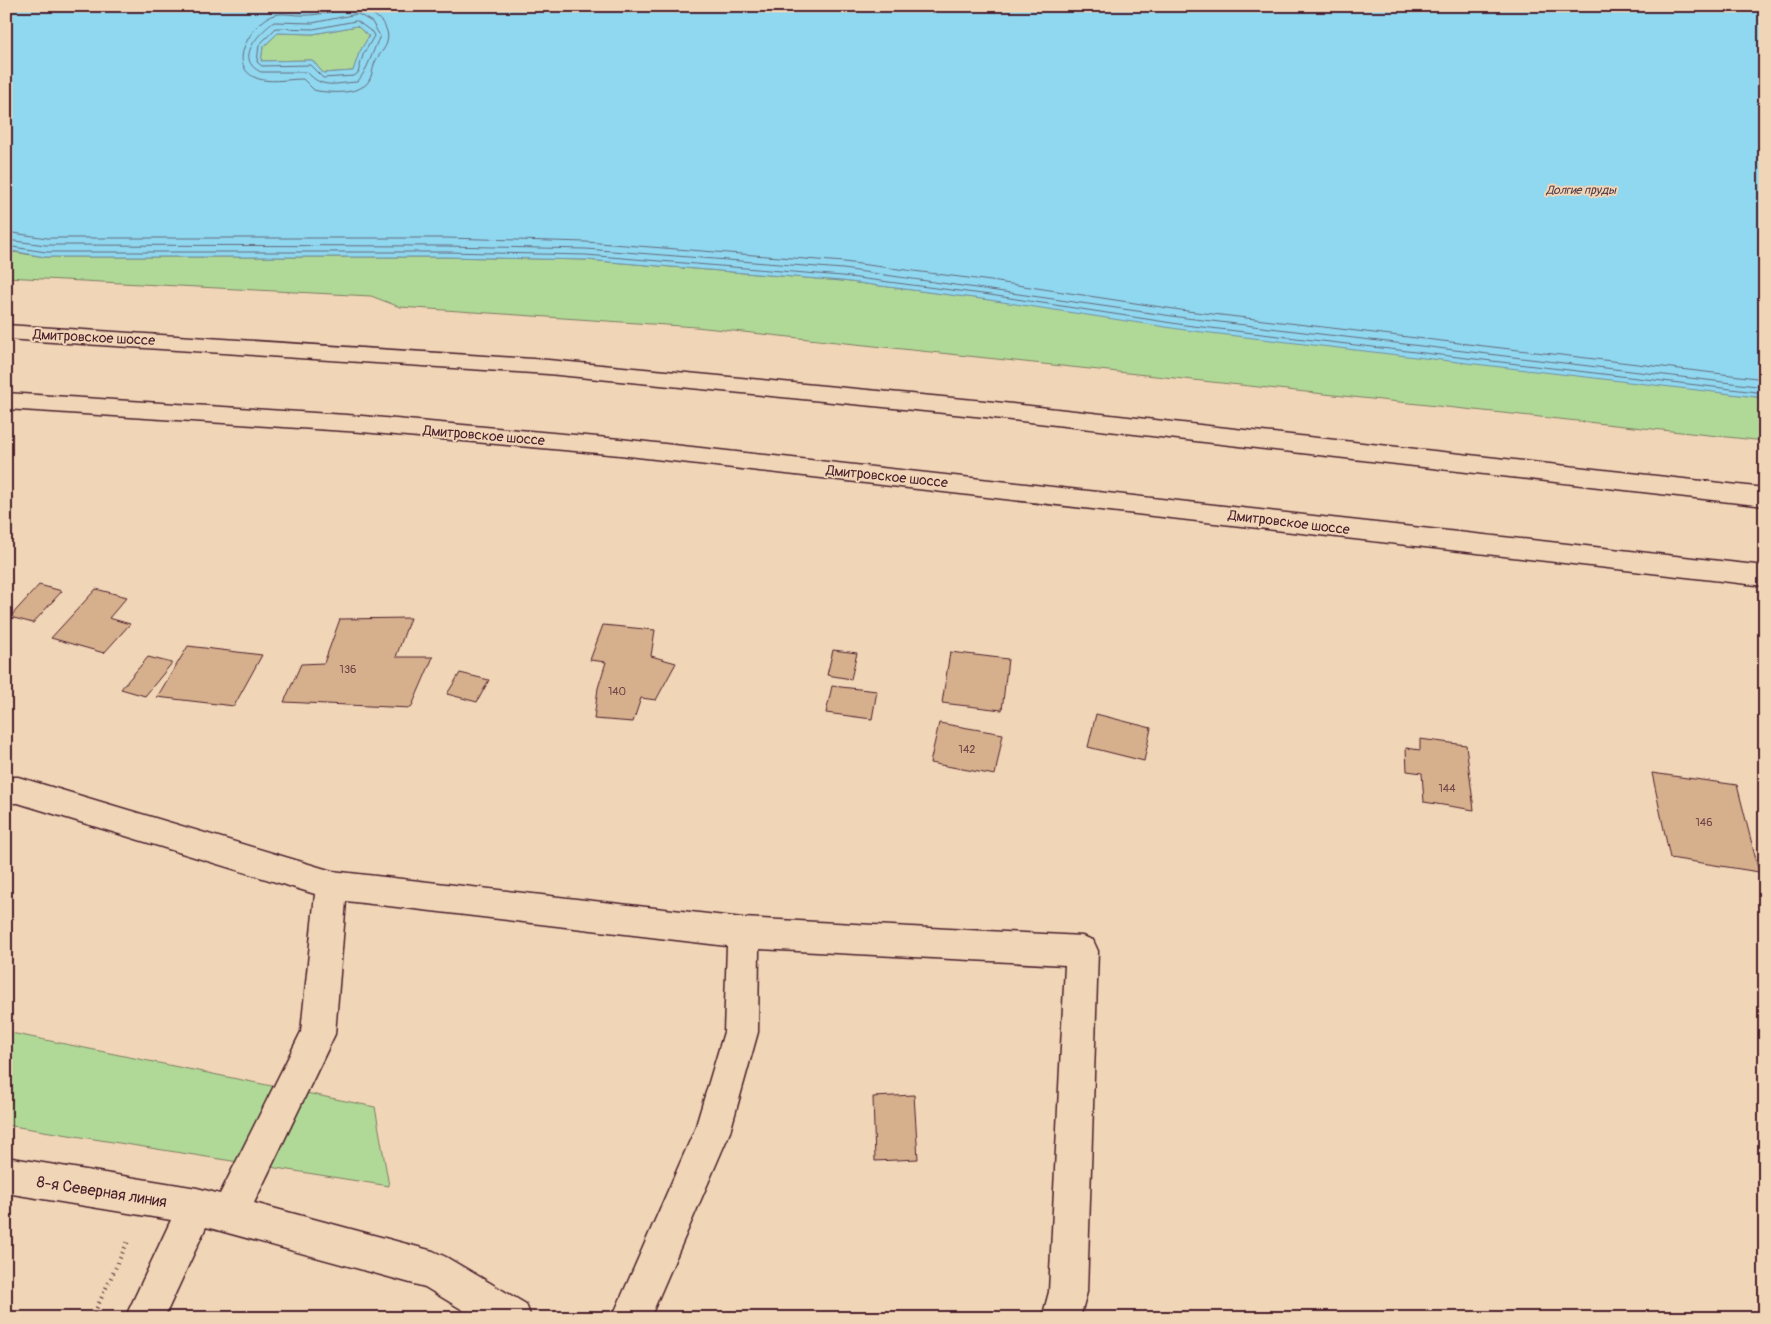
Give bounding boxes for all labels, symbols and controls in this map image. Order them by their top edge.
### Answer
water label: Долгие пруды [1545,183,1617,198]
street label: Дмитровское шоссе [31,326,156,349]
street label: Дмитровское шоссе [421,422,546,449]
street label: Дмитровское шоссе [824,462,949,491]
street label: Дмитровское шоссе [1226,506,1351,538]
house number: 136 [340,663,356,676]
house number: 140 [608,685,626,698]
house number: 142 [959,743,975,756]
house number: 144 [1438,782,1456,795]
house number: 146 [1695,816,1713,829]
street label: 8-я Северная линия [35,1172,168,1212]

